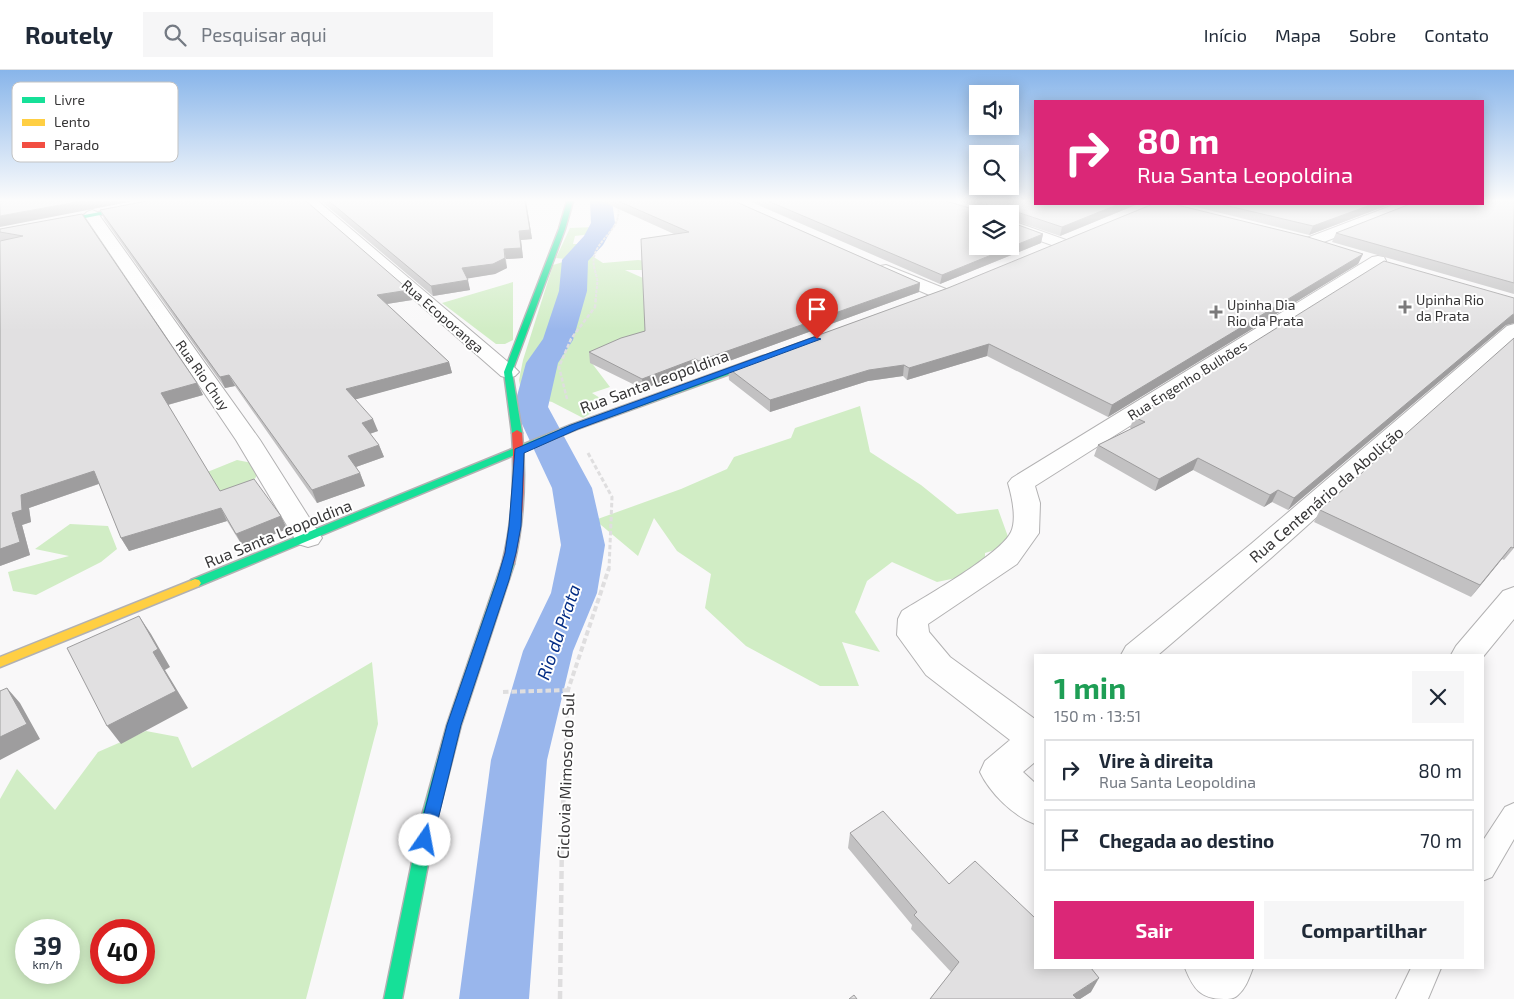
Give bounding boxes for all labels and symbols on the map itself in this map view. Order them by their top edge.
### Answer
legend [12,82,178,162]
text: Livre [54,91,85,108]
text: Lento [54,113,90,130]
text: Parado [54,136,99,153]
street label: Rua Ecoporanga [399,276,487,356]
pin [796,288,838,339]
place label: Upinha Rio da Prata [1416,291,1484,324]
place label: Upinha Dia Rio da Prata [1227,296,1304,329]
marker: Upinha Rio da Prata [1398,300,1412,314]
marker: Upinha Dia Rio da Prata [1209,305,1223,319]
street label: Rua Rio Chuy [172,336,234,414]
street label: Rua Engenho Bulhões [1124,336,1250,424]
street label: Rua Santa Leopoldina [577,345,731,417]
street label: Rua Centenário da Abolição [1245,422,1408,567]
street label: Rua Santa Leopoldina [202,495,354,571]
water label: Rio da Prata [531,581,585,683]
street label: Ciclovia Mimoso do Sul [553,692,577,859]
position arrow [398,813,450,865]
speed limit sign: 40 [90,919,155,984]

